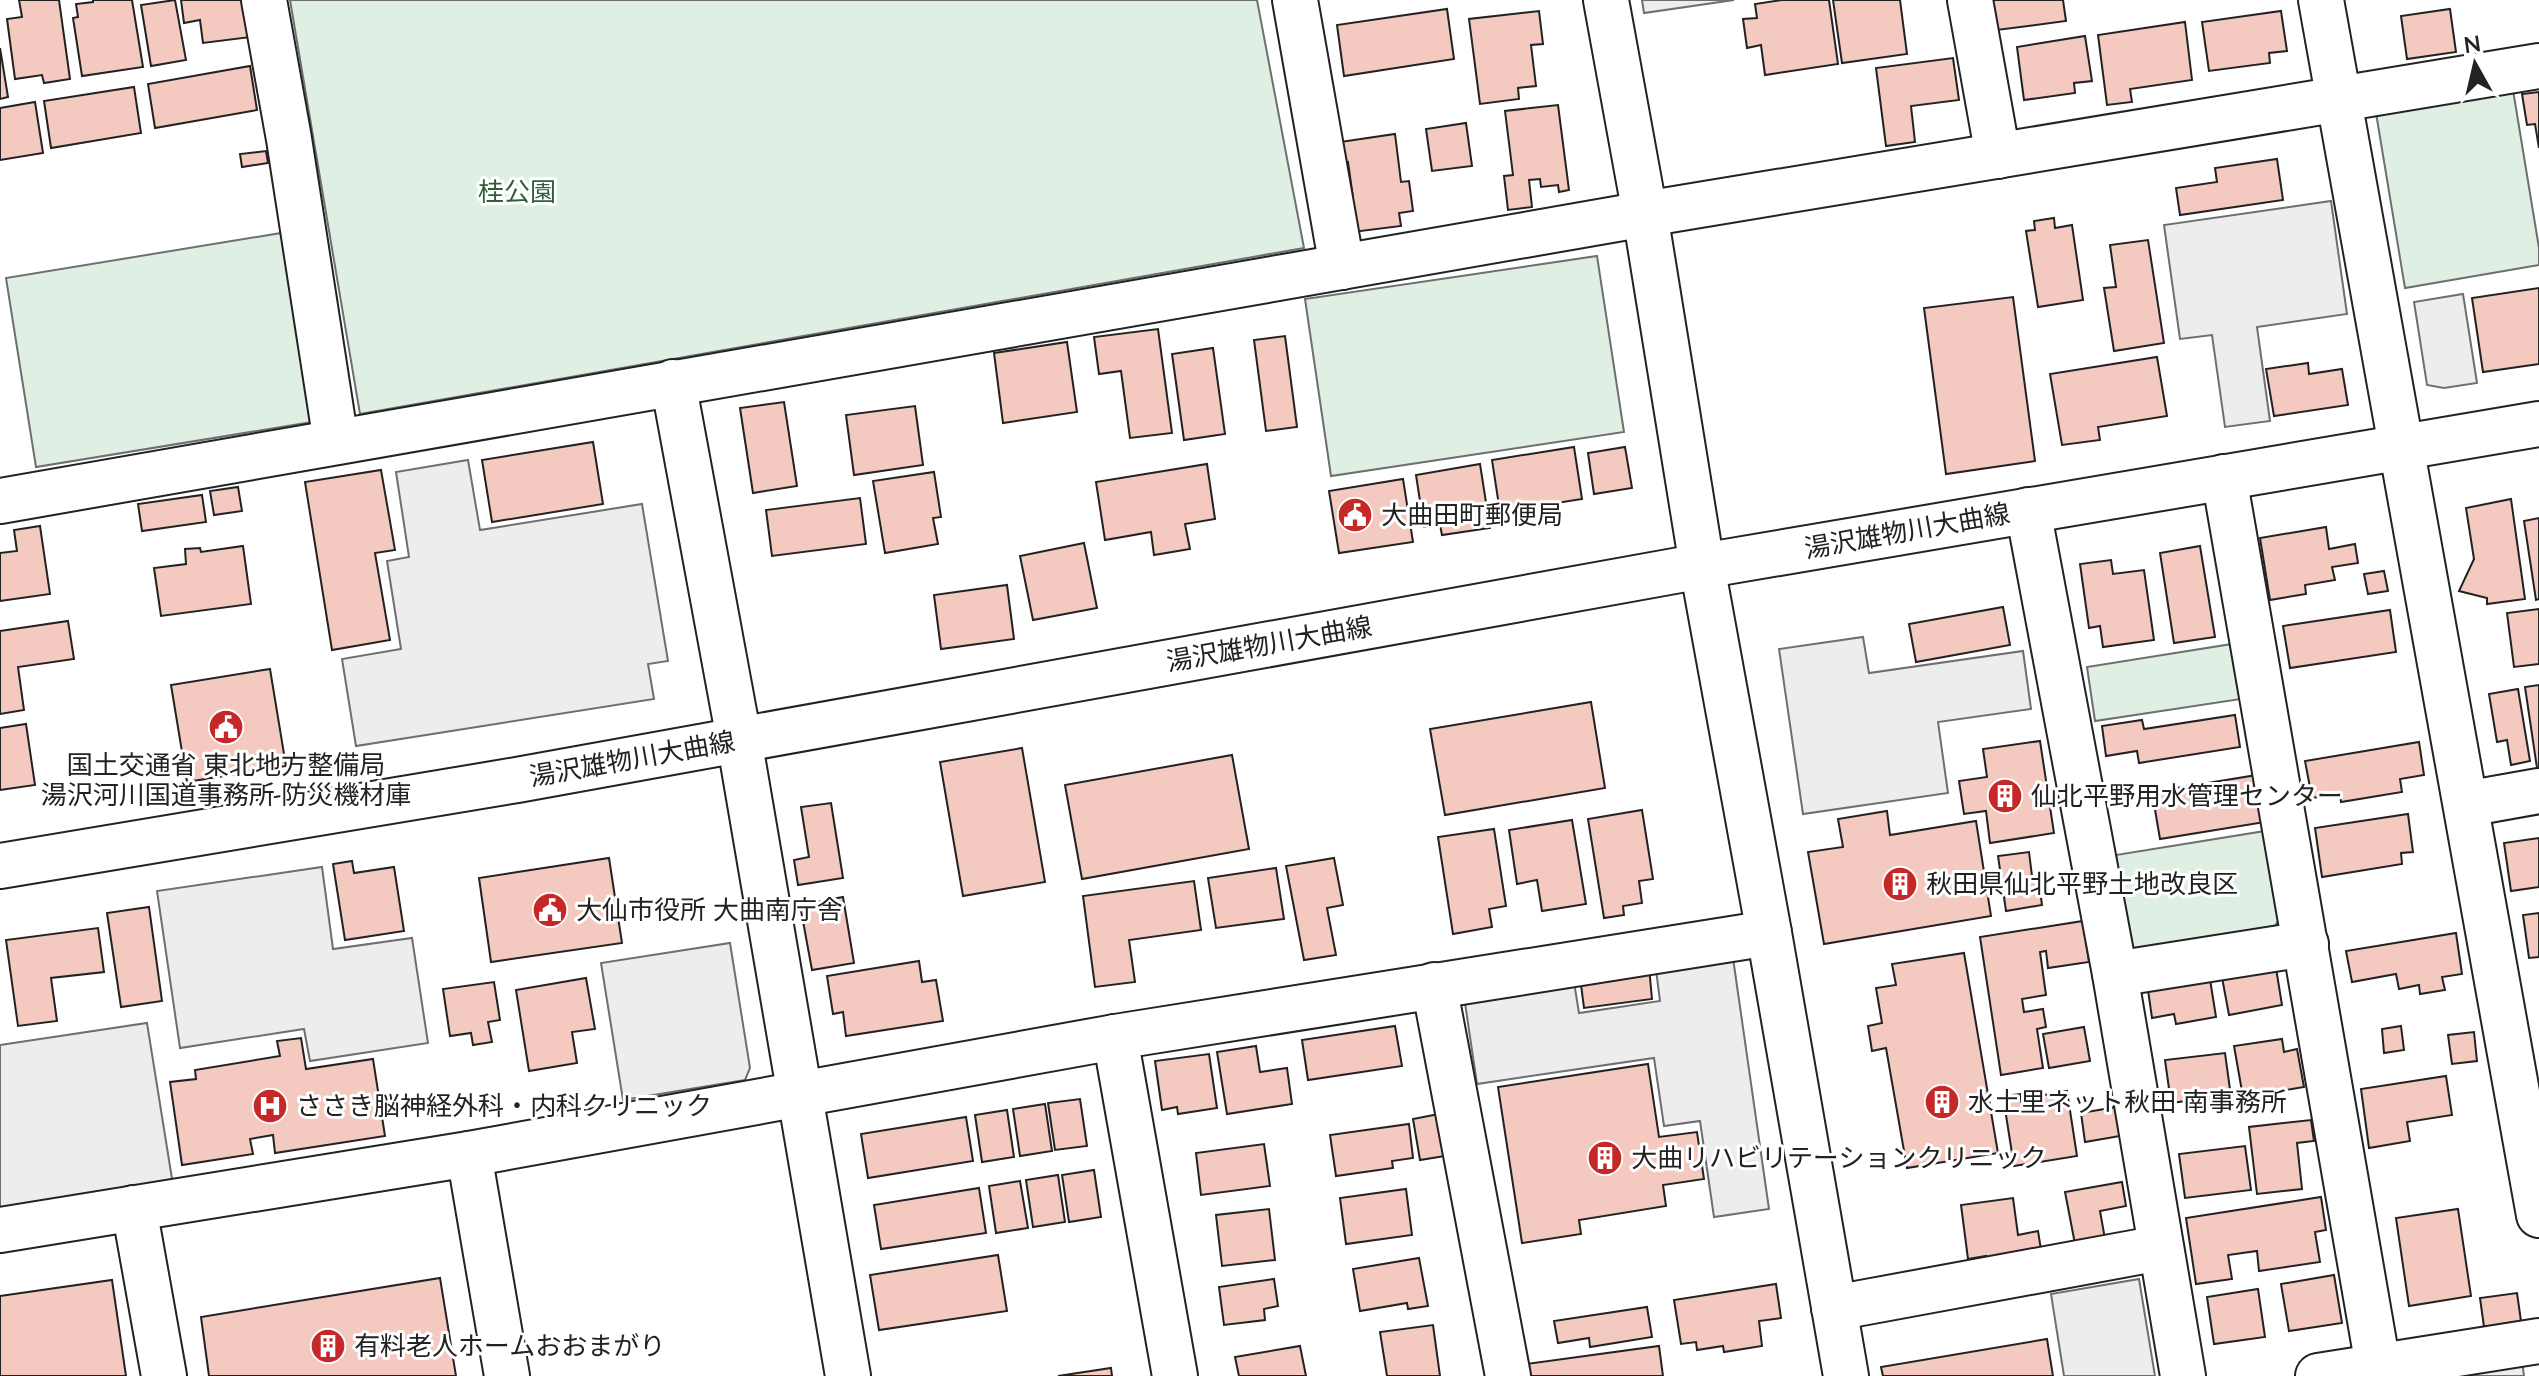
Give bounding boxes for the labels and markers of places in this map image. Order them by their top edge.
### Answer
public building icon: 大曲田町郵便局 [1336,496,1374,534]
place label: 大曲田町郵便局 [1381,498,1563,530]
public building icon: 国土交通省 東北地方整備局 湯沢河川国道事務所 防災機材庫 [207,708,245,746]
place label: 国土交通省 東北地方整備局 湯沢河川国道事務所 防災機材庫 [41,748,411,810]
building icon: 仙北平野用水管理センター [1986,777,2024,815]
place label: 仙北平野用水管理センター [2031,779,2343,811]
building icon: 秋田県仙北平野土地改良区 [1881,865,1919,903]
place label: 秋田県仙北平野土地改良区 [1926,867,2238,899]
public building icon: 大仙市役所 大曲南庁舎 [531,891,569,929]
place label: 大仙市役所 大曲南庁舎 [576,893,843,925]
building icon: 水土里ネット秋田 南事務所 [1923,1083,1961,1121]
place label: 水土里ネット秋田 南事務所 [1968,1085,2287,1117]
hospital icon: ささき脳神経外科・内科クリニック [251,1087,289,1125]
place label: ささき脳神経外科・内科クリニック [296,1089,712,1121]
building icon: 大曲リハビリテーションクリニック [1586,1139,1624,1177]
place label: 大曲リハビリテーションクリニック [1631,1141,2046,1173]
building icon: 有料老人ホームおおまがり [309,1327,347,1365]
place label: 有料老人ホームおおまがり [354,1329,665,1361]

